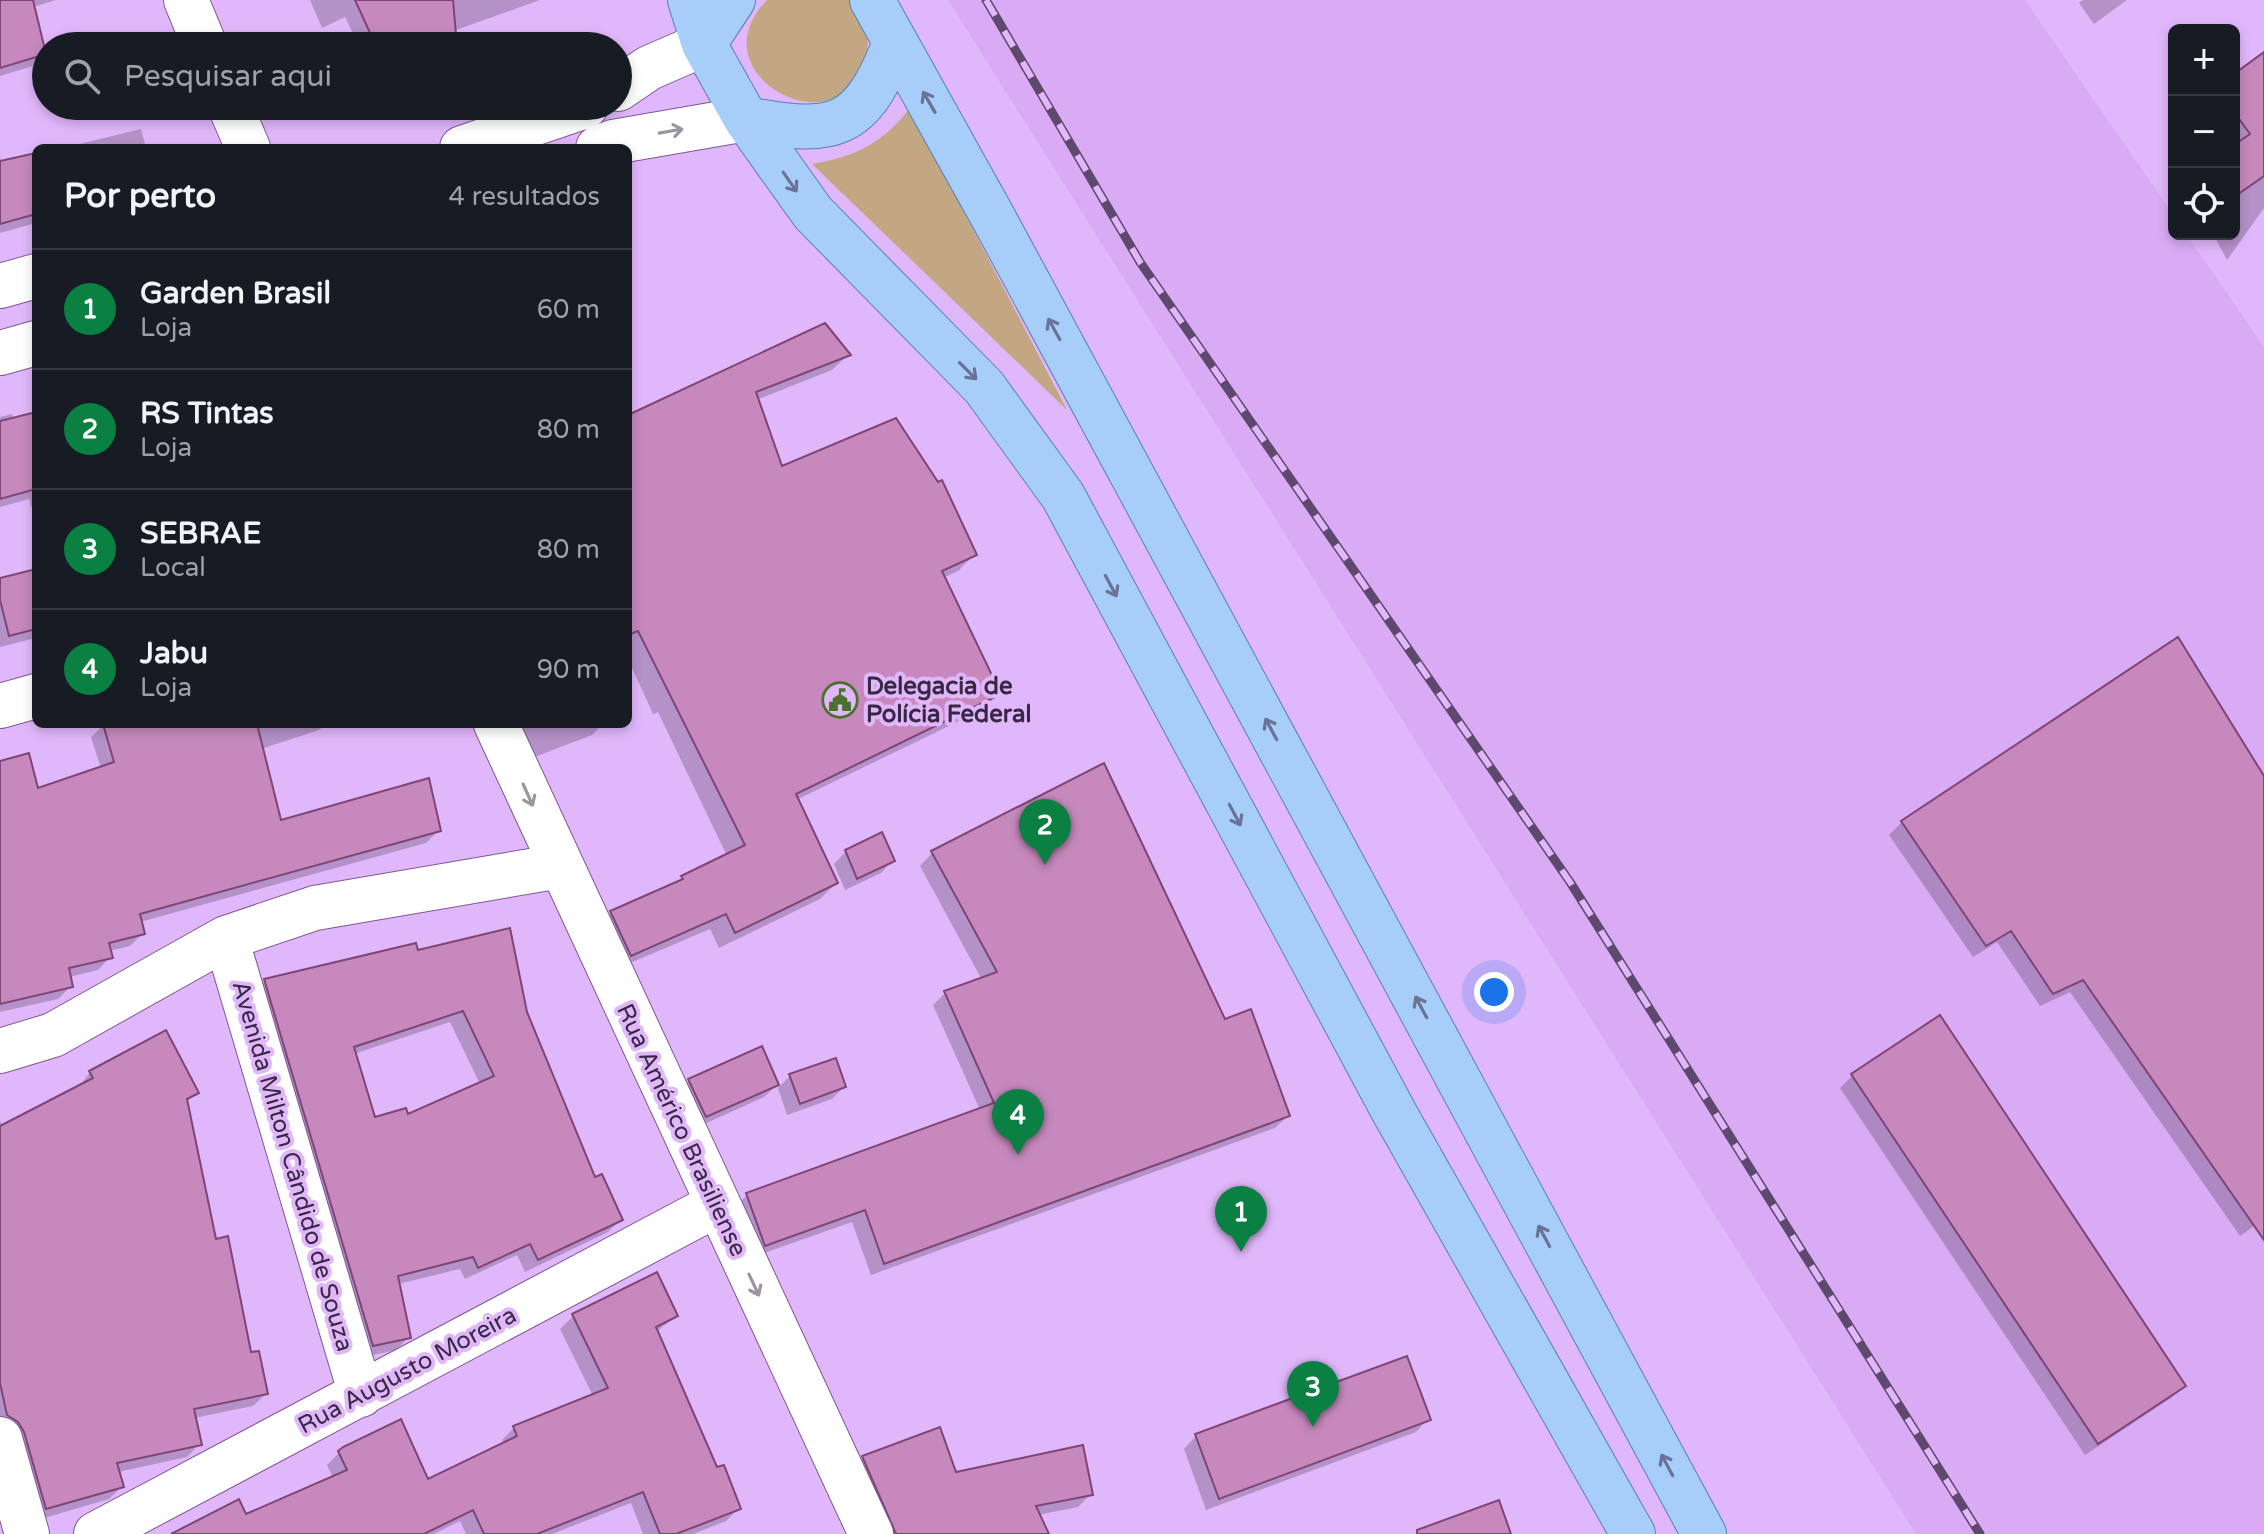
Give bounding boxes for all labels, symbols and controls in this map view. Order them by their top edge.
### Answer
map controls [2168,24,2240,240]
button: + [2168,24,2240,96]
search box [32,32,632,120]
icon: search [60,54,104,98]
text: Pesquisar aqui [124,58,332,95]
one-way arrow [921,90,936,114]
button: − [2168,96,2240,168]
one-way arrow [658,123,683,138]
button: locate [2168,168,2240,240]
one-way arrow [782,170,798,192]
text: Por perto [64,176,216,217]
text: 4 resultados [449,181,600,212]
text: Garden Brasil [140,275,331,312]
text: 1 [82,294,98,325]
text: 60 m [537,294,600,325]
text: Loja [140,312,192,343]
one-way arrow [1046,318,1061,342]
one-way arrow [958,361,977,380]
text: RS Tintas [140,395,274,432]
text: 2 [82,414,98,445]
text: 80 m [537,414,600,445]
text: Loja [140,432,192,463]
text: SEBRAE [140,515,261,552]
text: 3 [82,534,98,565]
text: 80 m [537,534,600,565]
text: Local [140,552,206,583]
one-way arrow [1104,574,1120,597]
text: Jabu [140,635,208,672]
text: 4 [82,654,98,685]
text: 90 m [537,654,600,685]
text: Loja [140,672,192,703]
place label: Delegacia de Polícia Federal [866,672,1031,729]
public building icon: Delegacia de Polícia Federal [821,681,859,719]
one-way arrow [1262,718,1278,741]
one-way arrow [521,783,536,807]
pin: 2 [1019,799,1071,865]
one-way arrow [1227,803,1243,826]
your location [1474,972,1514,1012]
street label: Avenida Milton Cândido de Souza [226,977,359,1355]
one-way arrow [1413,995,1429,1019]
street label: Rua Américo Brasiliense [610,999,753,1261]
pin: 4 [992,1089,1044,1155]
pin: 1 [1215,1186,1267,1252]
one-way arrow [1536,1225,1552,1248]
one-way arrow [747,1273,762,1297]
street label: Rua Augusto Moreira [293,1301,521,1440]
pin: 3 [1287,1361,1339,1427]
one-way arrow [1658,1454,1674,1478]

